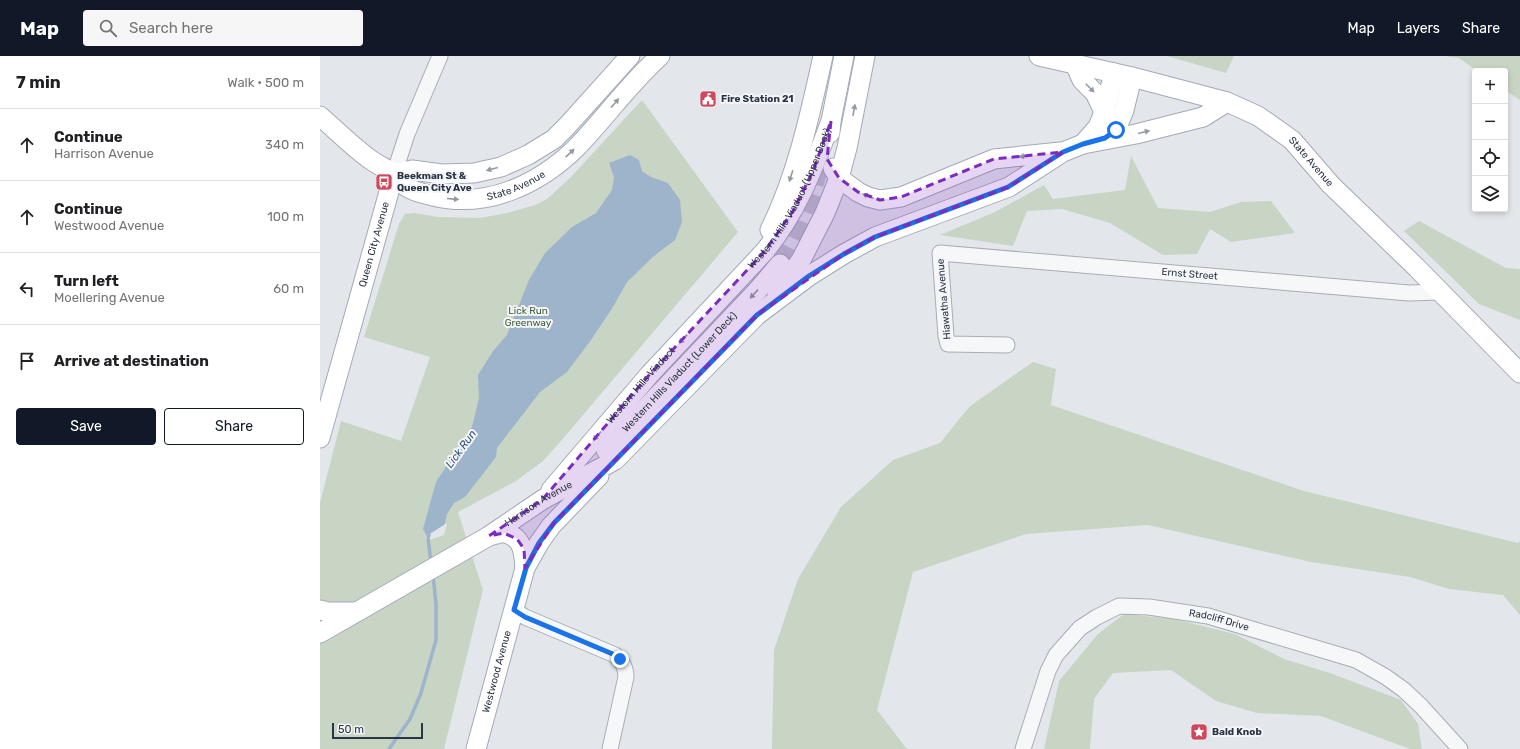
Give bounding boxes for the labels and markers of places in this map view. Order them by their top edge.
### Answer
public building icon: Fire Station 21 [698,89,718,109]
place label: Fire Station 21 [721,93,793,105]
place label: Beekman St & Queen City Ave [397,170,472,194]
bus stop icon: Beekman St & Queen City Ave [374,172,394,192]
place icon: Bald Knob [1189,722,1209,742]
place label: Bald Knob [1212,726,1262,738]

